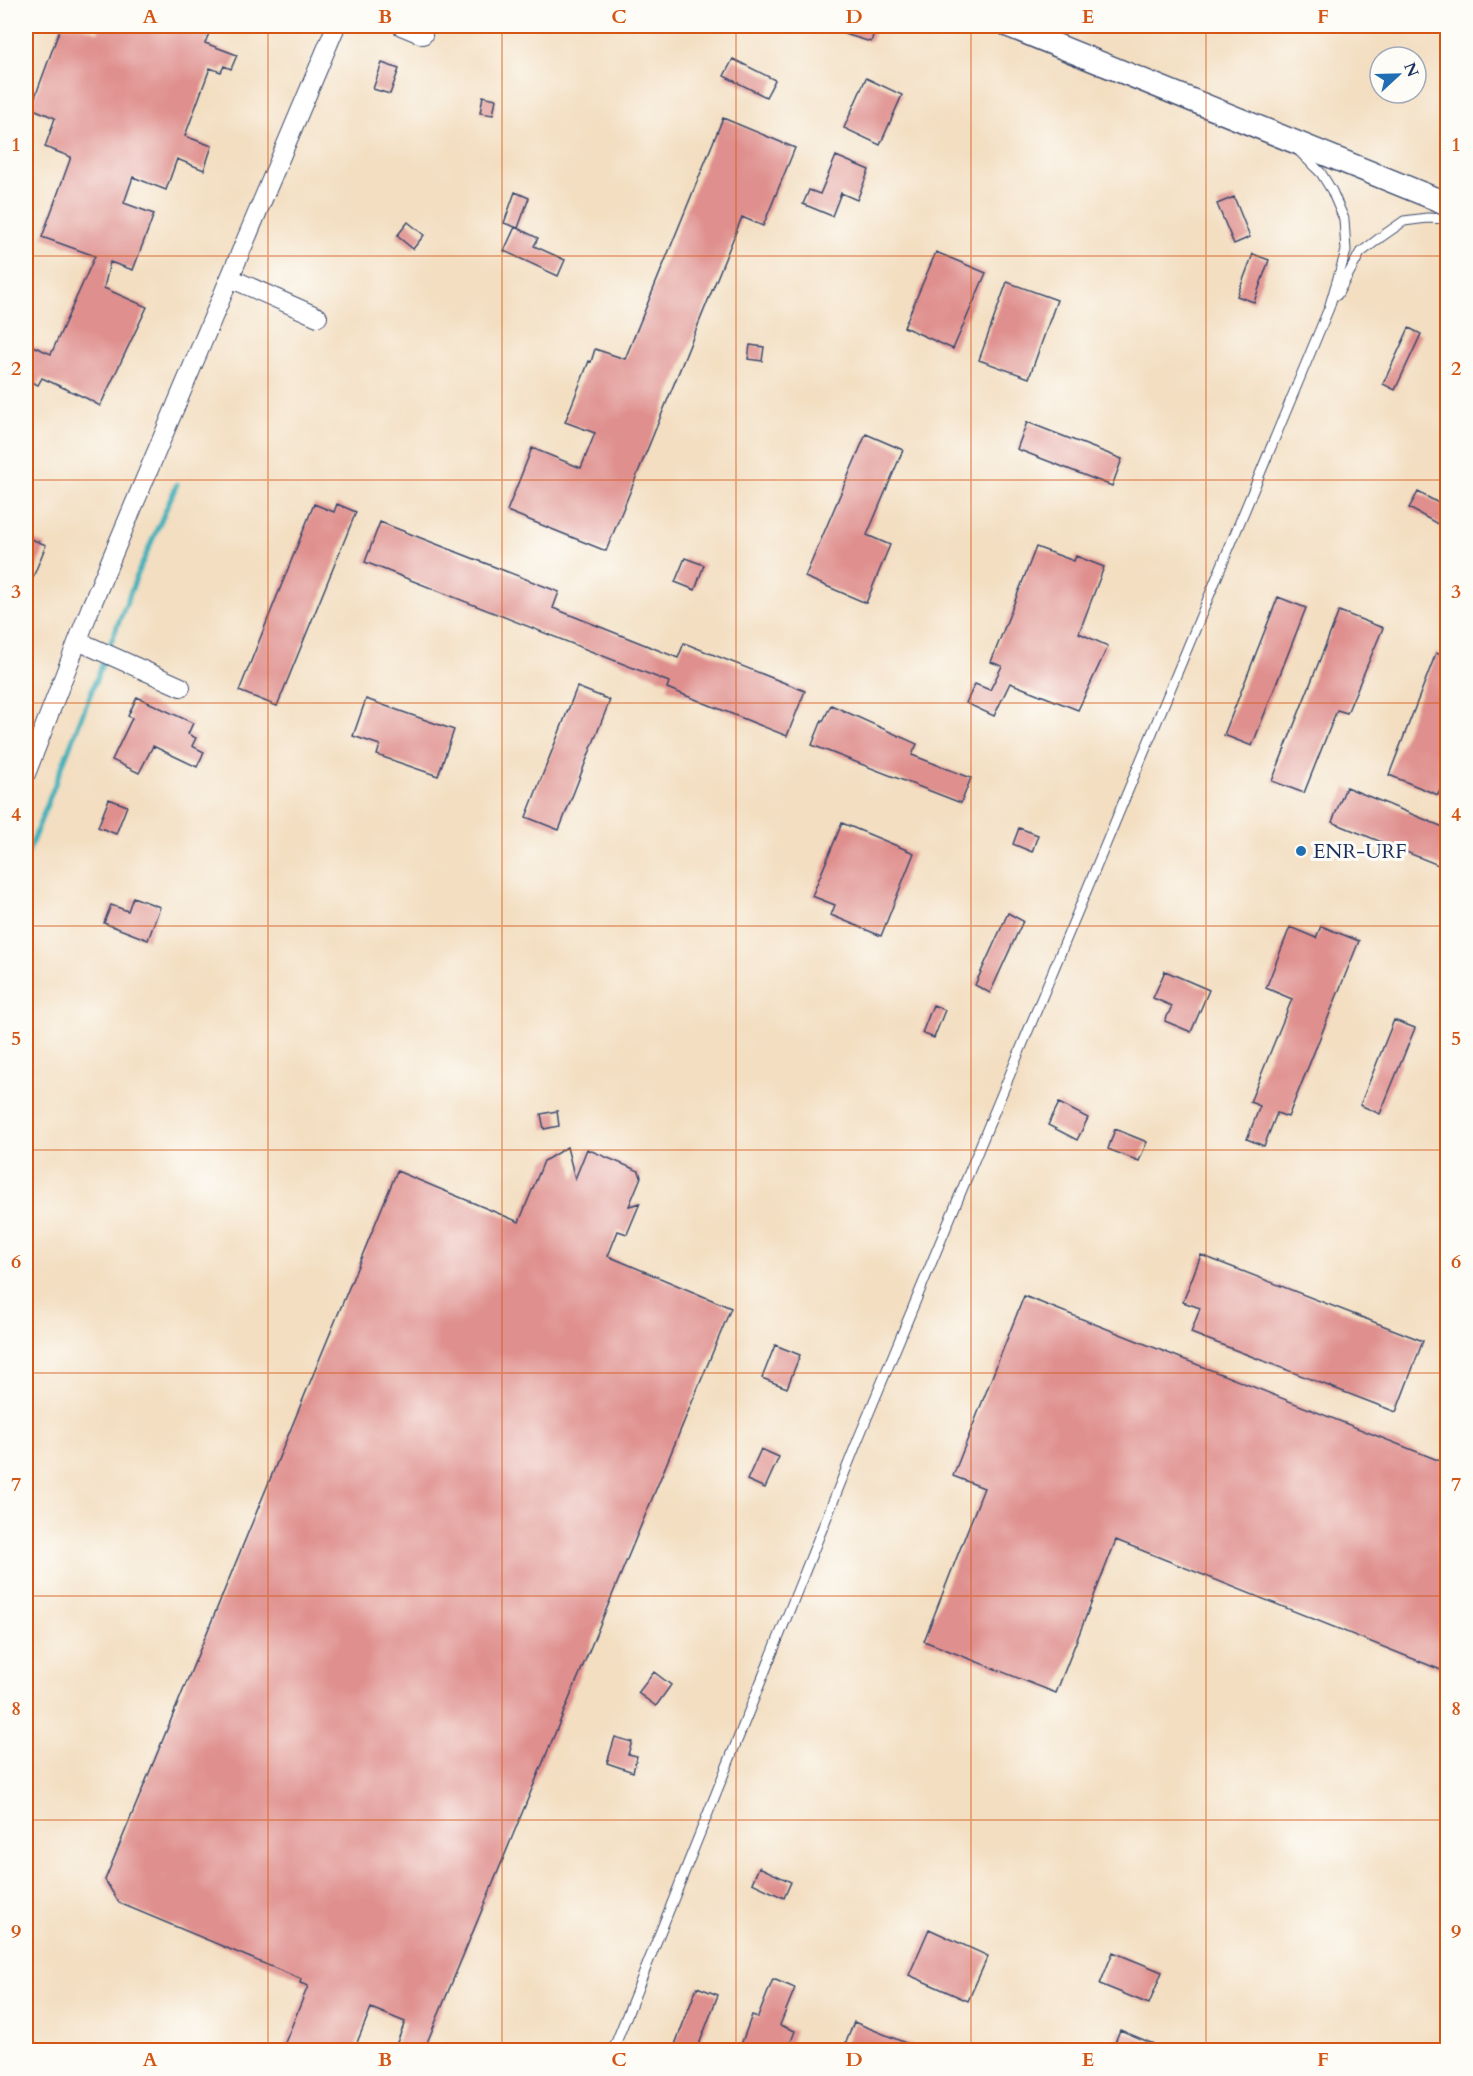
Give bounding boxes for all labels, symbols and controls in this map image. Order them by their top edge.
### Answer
text: A [142,3,158,30]
text: B [378,3,392,30]
text: C [611,3,627,30]
text: D [845,3,863,30]
text: E [1082,3,1094,30]
text: F [1317,3,1329,30]
north arrow [1368,45,1428,105]
text: N [1398,59,1424,80]
text: 1 [11,131,21,158]
text: 1 [1451,131,1461,158]
text: 2 [11,355,21,382]
text: 2 [1451,355,1461,382]
text: 3 [11,578,21,605]
text: 3 [1451,578,1461,605]
text: 4 [11,801,21,828]
text: 4 [1451,801,1461,828]
place label: ENR-URF [1313,838,1407,865]
marker: ENR-URF [1294,844,1308,858]
text: 5 [11,1025,21,1052]
text: 5 [1451,1025,1461,1052]
text: 6 [11,1248,21,1275]
text: 6 [1451,1248,1461,1275]
text: 7 [11,1471,21,1498]
text: 7 [1451,1471,1461,1498]
text: 8 [11,1695,21,1722]
text: 8 [1451,1695,1461,1722]
text: 9 [11,1918,21,1945]
text: 9 [1451,1918,1461,1945]
text: A [142,2046,158,2073]
text: B [378,2046,392,2073]
text: C [611,2046,627,2073]
text: D [845,2046,863,2073]
text: E [1082,2046,1094,2073]
text: F [1317,2046,1329,2073]

